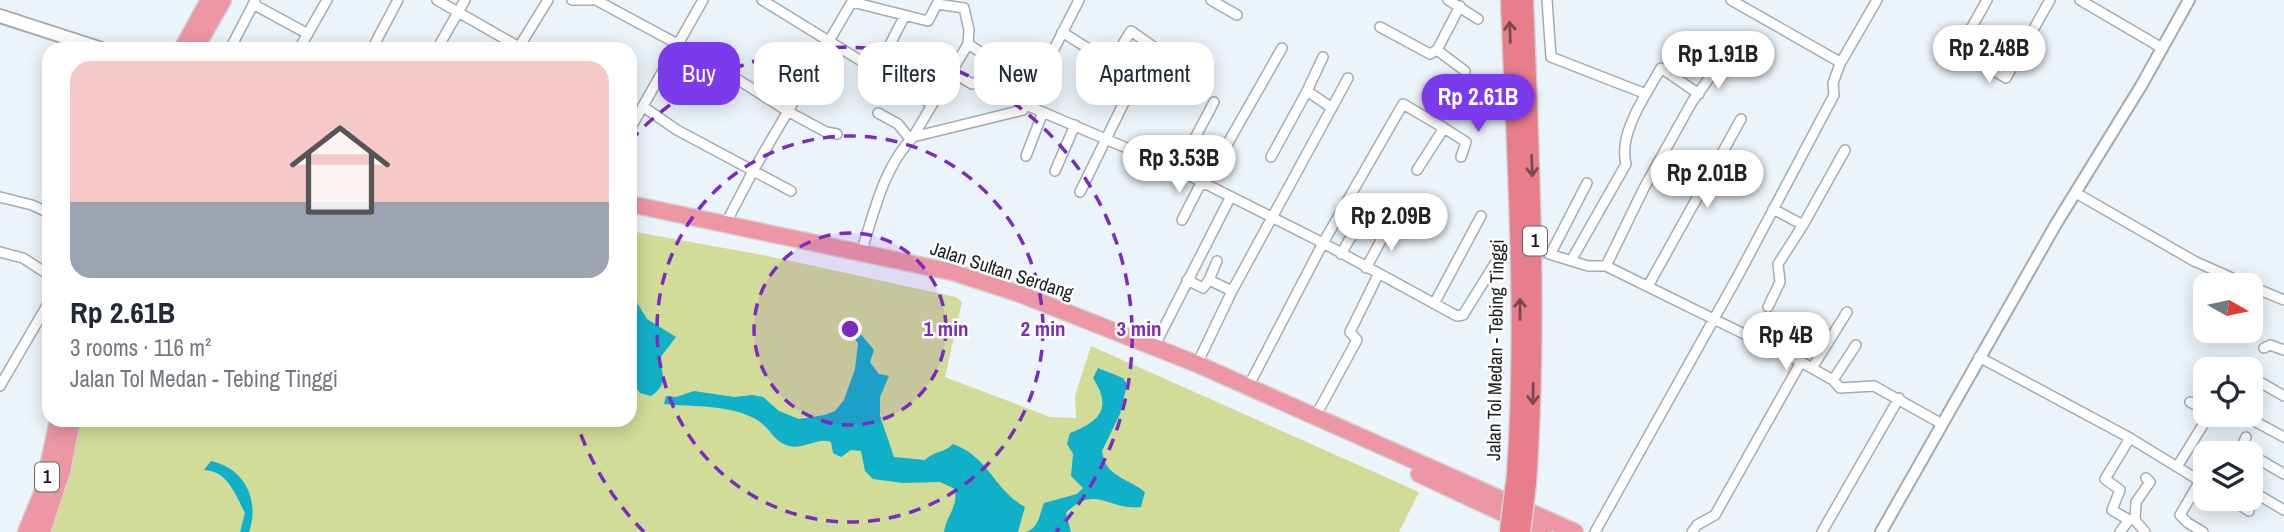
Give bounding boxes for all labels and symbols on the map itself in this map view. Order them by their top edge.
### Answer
one-way arrow [1504,21,1517,44]
pin: Rp 2.48B [1917,25,2061,85]
pin: Rp 1.91B [1646,32,1790,91]
pin: Rp 2.61B [1406,74,1550,134]
pin: Rp 3.53B [1107,136,1251,195]
pin: Rp 2.01B [1635,150,1779,210]
one-way arrow [1525,154,1538,177]
pin: Rp 2.09B [1319,194,1463,253]
road number: 1 [1523,227,1547,256]
street label: Jalan Sultan Serdang [927,235,1077,305]
street label: Jalan Tol Medan - Tebing Tinggi [1480,239,1510,461]
north arrow [2193,273,2263,343]
one-way arrow [1513,297,1527,320]
pin: Rp 4B [1737,312,1835,372]
text: 1 min [924,314,968,343]
text: 2 min [1021,314,1065,343]
text: 3 min [1117,314,1161,343]
centre of rings [838,317,862,341]
one-way arrow [1527,382,1540,405]
road number: 1 [35,462,59,491]

